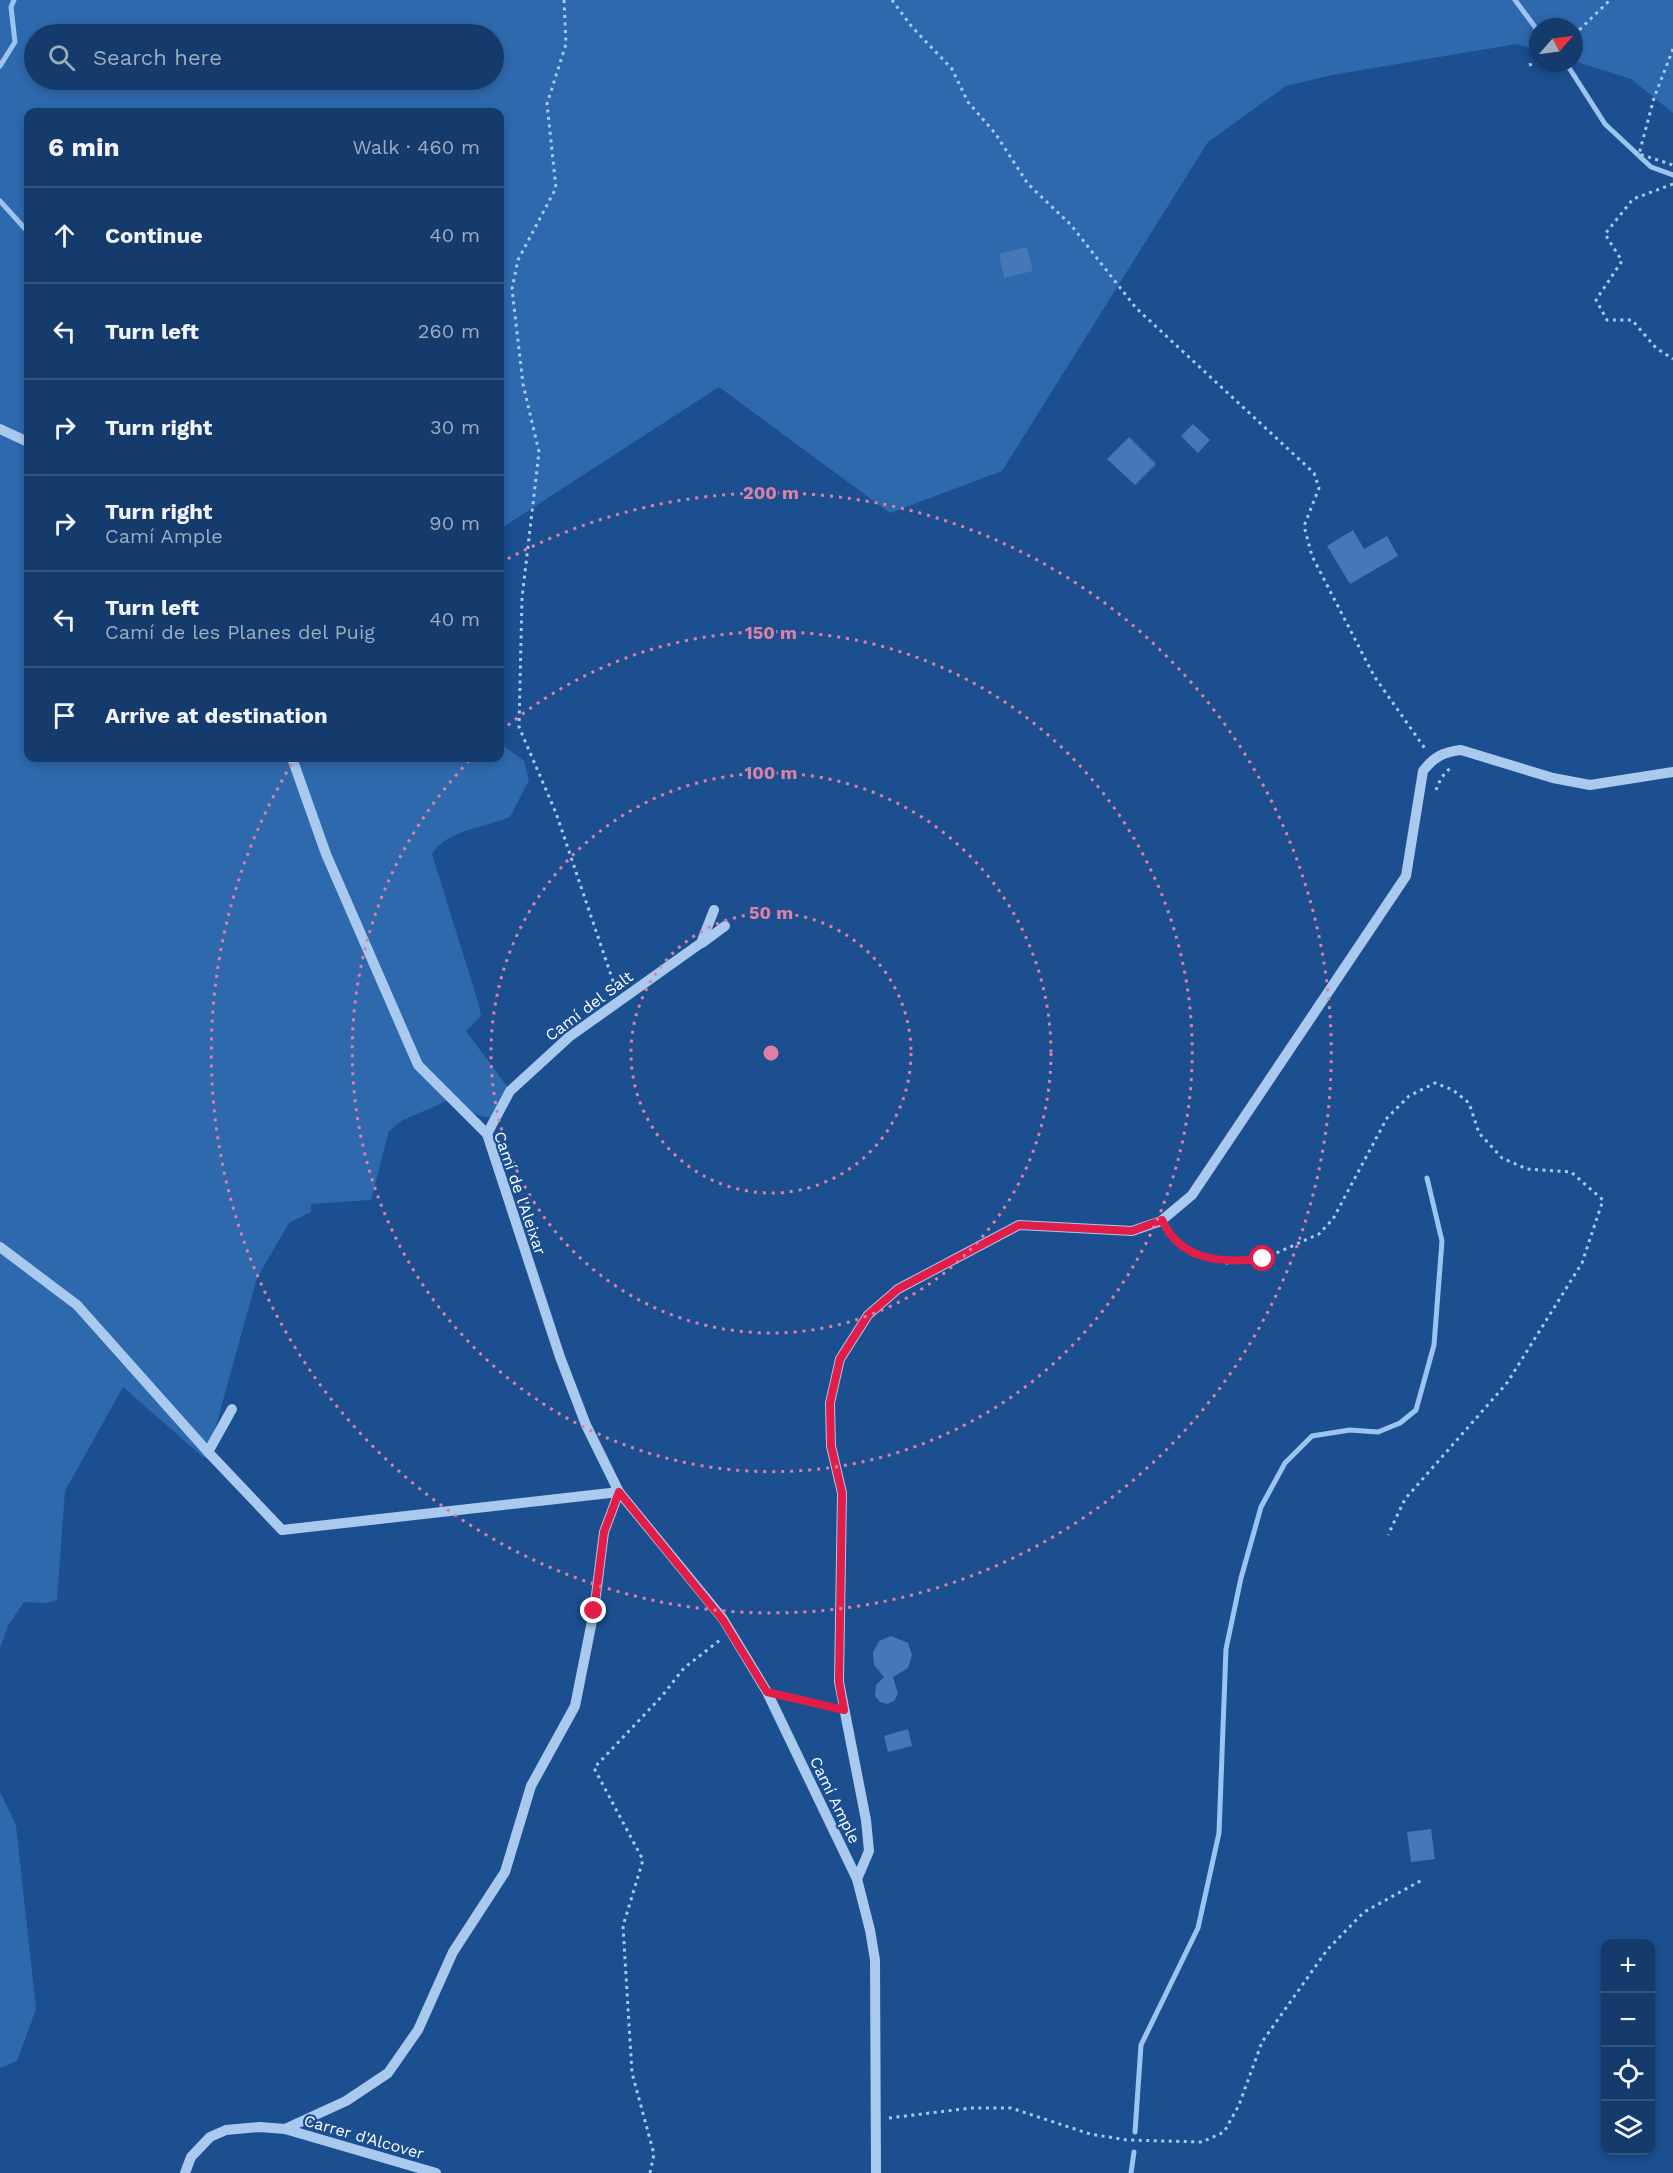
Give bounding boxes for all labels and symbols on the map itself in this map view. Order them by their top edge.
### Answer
north arrow [1529,18,1583,72]
text: 200 m [743,482,799,503]
text: 150 m [745,622,797,643]
text: 100 m [744,762,798,783]
text: 50 m [749,902,793,923]
street label: Camí del Salt [542,967,637,1045]
centre of rings [761,1043,781,1063]
street label: Camí de l'Aleixar [490,1129,550,1258]
route start [1249,1245,1275,1271]
route end [580,1597,606,1623]
street label: Camí Ample [806,1753,864,1847]
street label: Carrer d'Alcover [302,2111,427,2163]

